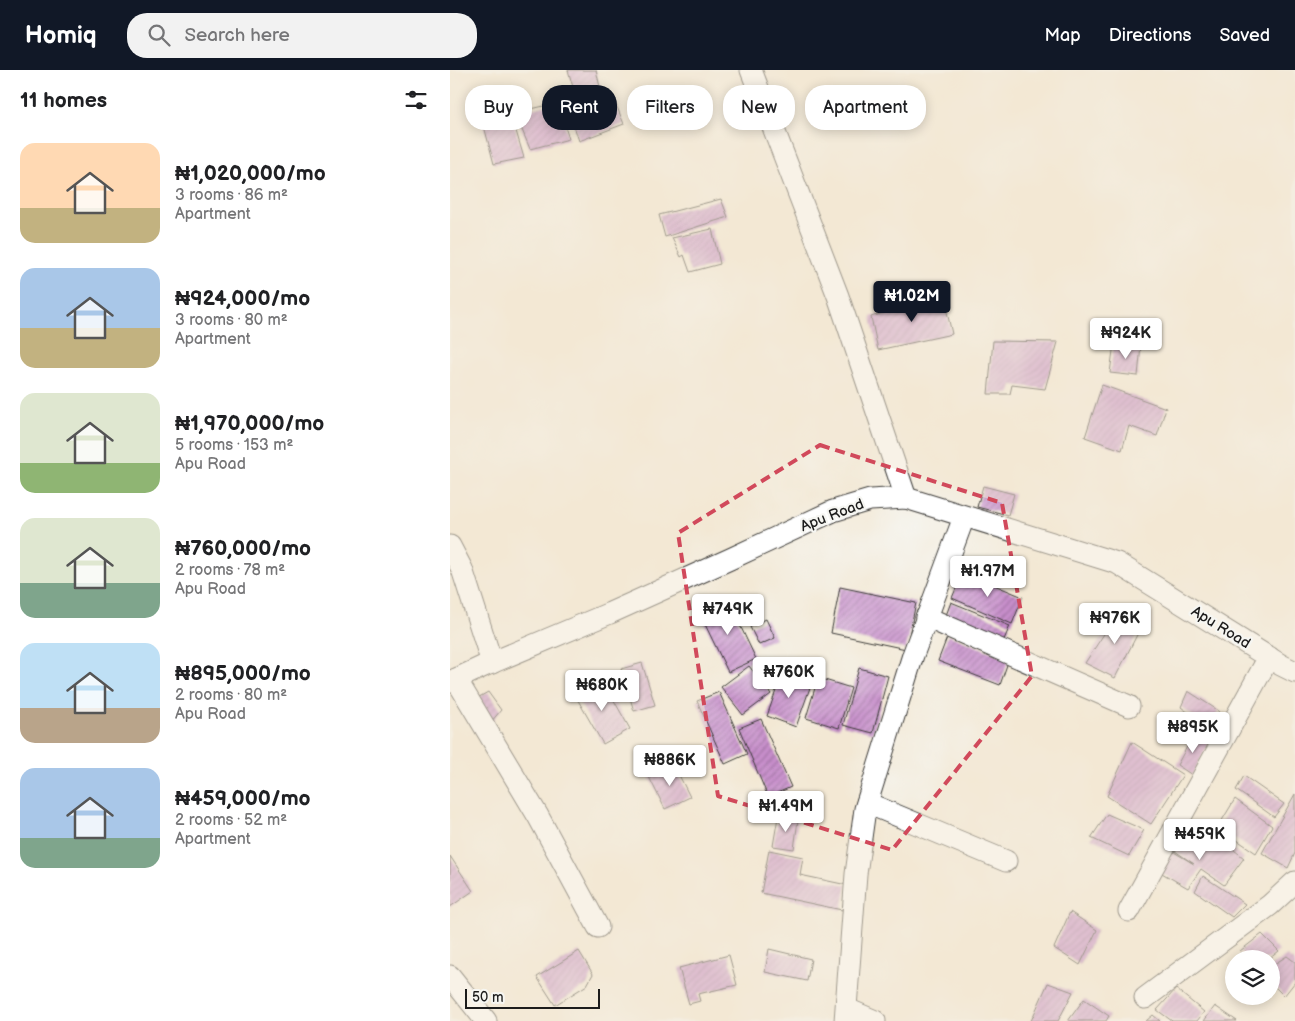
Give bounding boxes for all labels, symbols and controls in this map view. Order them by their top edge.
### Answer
search box [127,13,477,58]
text: Homiq [25,21,97,50]
icon: search [145,21,173,49]
text: Search here [185,24,290,47]
text: Map [1045,25,1081,46]
text: Directions [1109,25,1191,46]
text: Saved [1219,25,1270,46]
chip: Buy [465,85,532,130]
chip: Rent [542,85,617,130]
chip: Filters [627,85,713,130]
chip: New [723,85,795,130]
chip: Apartment [805,85,926,130]
icon: filters [402,86,430,114]
text: 11 homes [20,88,107,113]
text: ₦1,020,000/mo [175,161,326,186]
icon: home [60,163,120,223]
text: 3 rooms · 86 m² [175,186,288,205]
text: Apartment [175,205,251,224]
pin: ₦1.02M [871,280,953,323]
text: ₦924,000/mo [175,286,310,311]
text: ₦1.02M [884,287,940,306]
icon: home [60,288,120,348]
text: 3 rooms · 80 m² [175,311,288,330]
pin: ₦924K [1091,318,1161,360]
text: ₦924K [1101,324,1151,343]
text: Apartment [175,330,251,349]
text: ₦1,970,000/mo [175,411,324,436]
icon: home [60,413,120,473]
text: 5 rooms · 153 m² [175,436,293,455]
text: Apu Road [175,455,246,474]
street label: Apu Road [798,495,867,536]
text: ₦760,000/mo [175,536,311,561]
icon: home [60,538,120,598]
pin: ₦1.97M [947,556,1029,598]
text: 2 rooms · 78 m² [175,561,285,580]
text: ₦1.97M [961,562,1015,581]
text: Apu Road [175,580,246,599]
pin: ₦749K [693,594,763,636]
text: ₦749K [703,600,753,619]
pin: ₦976K [1080,602,1150,645]
street label: Apu Road [1188,602,1254,653]
text: ₦976K [1090,609,1140,628]
pin: ₦760K [754,656,824,699]
text: ₦895,000/mo [175,661,311,686]
icon: home [60,663,120,723]
text: ₦760K [764,663,814,682]
pin: ₦680K [567,670,637,712]
text: ₦680K [576,676,628,695]
text: 2 rooms · 80 m² [175,686,287,705]
text: Apu Road [175,705,246,724]
pin: ₦895K [1158,712,1228,754]
text: ₦895K [1168,718,1218,737]
pin: ₦886K [635,744,705,787]
text: ₦886K [644,751,696,770]
text: ₦459,000/mo [175,786,311,811]
icon: home [60,788,120,848]
pin: ₦1.49M [745,790,827,833]
text: ₦1.49M [759,797,813,816]
text: 2 rooms · 52 m² [175,811,287,830]
pin: ₦459K [1165,818,1235,861]
text: ₦459K [1175,825,1225,844]
text: Apartment [175,830,251,849]
map controls [1225,950,1280,1005]
button: layers [1225,950,1280,1005]
scale bar [465,986,600,1009]
text: 50 m [472,989,504,1006]

